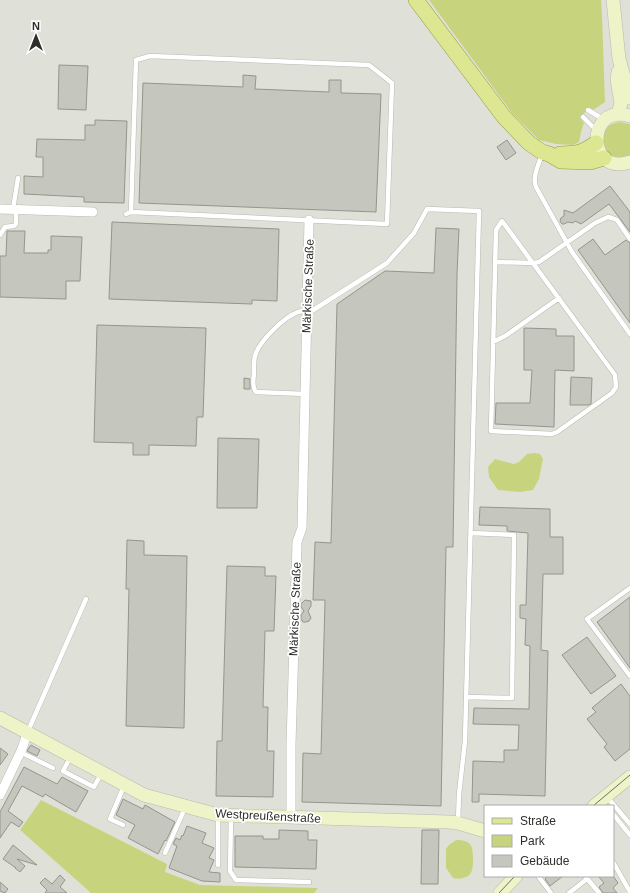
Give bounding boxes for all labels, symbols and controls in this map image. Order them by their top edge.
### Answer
north arrow [16,16,56,56]
text: N [32,20,40,32]
street label: Märkische Straße [299,238,317,333]
street label: Märkische Straße [286,561,304,656]
legend [484,805,614,877]
street label: Westpreußenstraße [215,806,322,826]
text: Straße [520,814,556,828]
text: Park [520,834,546,848]
text: Gebäude [520,854,570,868]

